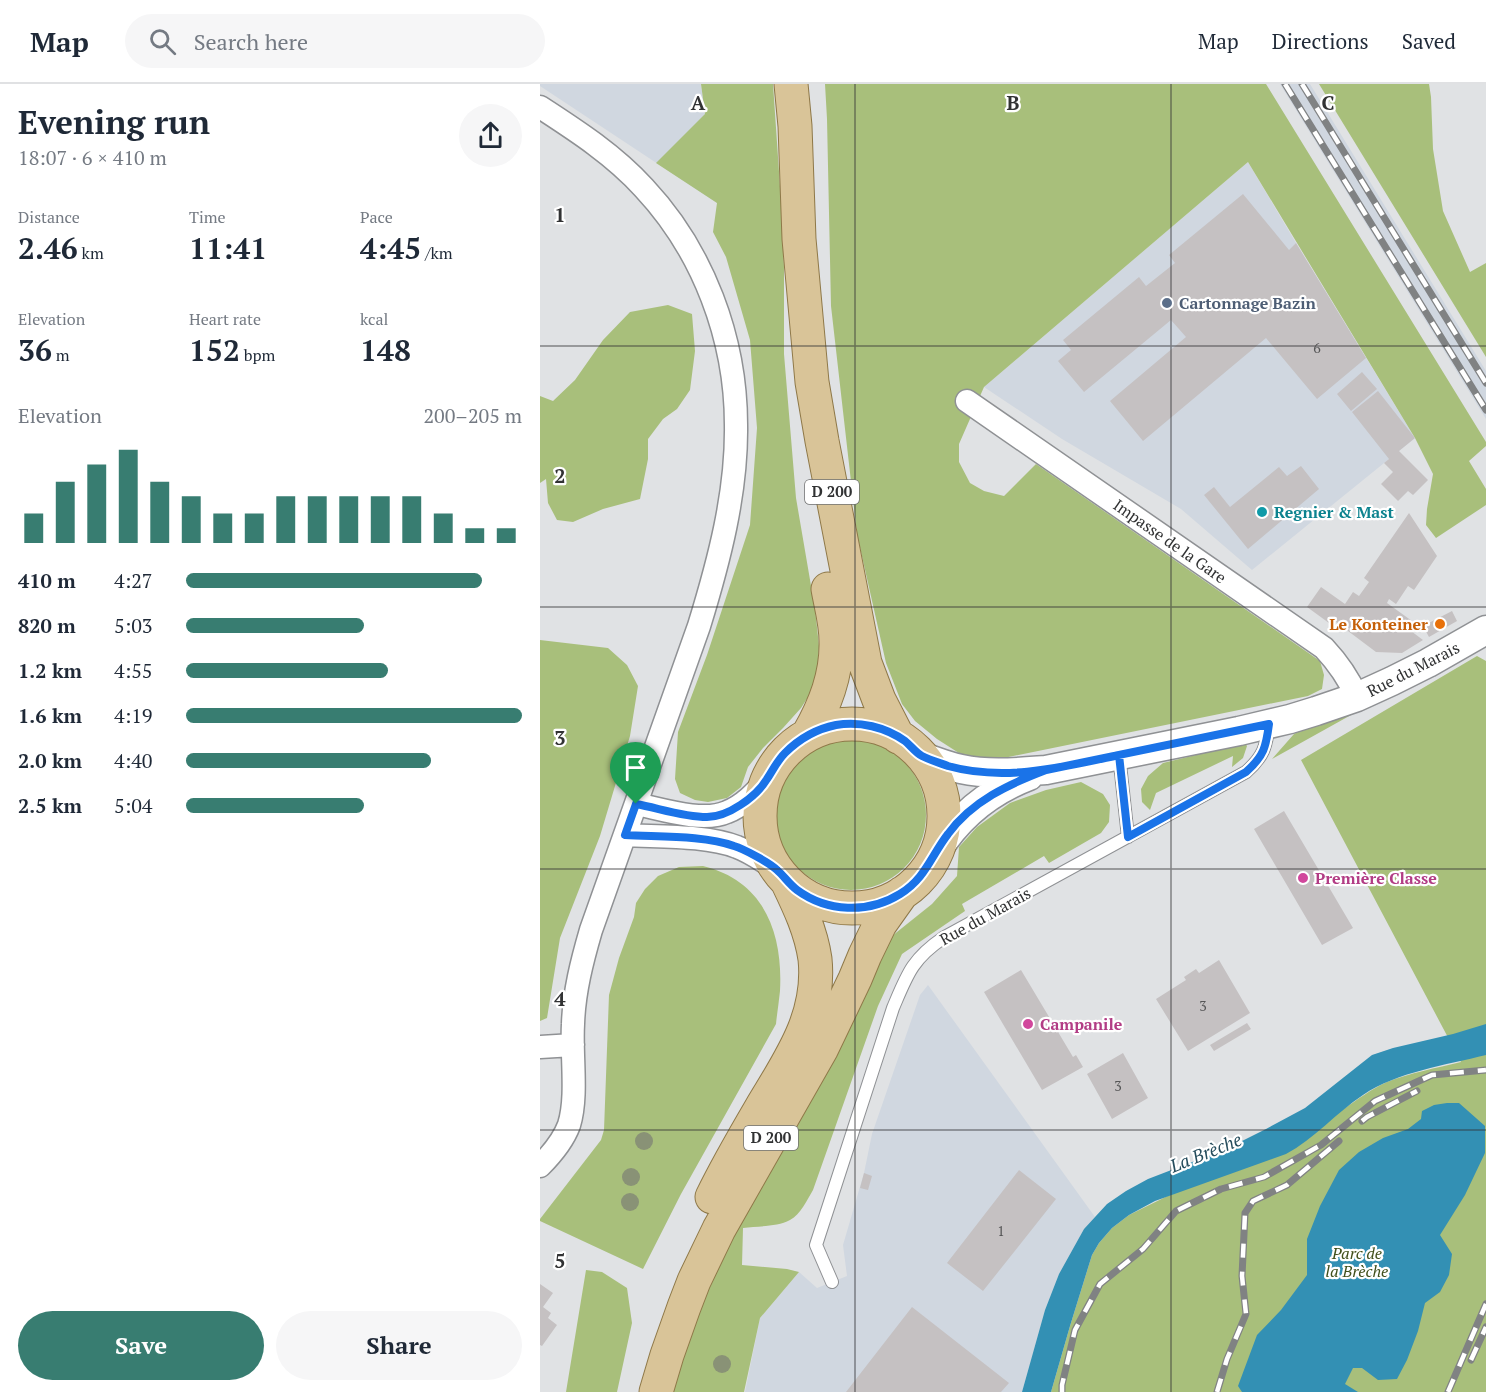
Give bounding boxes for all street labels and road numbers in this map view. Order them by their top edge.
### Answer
road number: D 200 [805,480,859,504]
street label: Impasse de la Gare [1109,494,1231,588]
street label: Rue du Marais [1363,636,1463,702]
street label: Rue du Marais [935,882,1035,950]
road number: D 200 [744,1126,798,1150]

